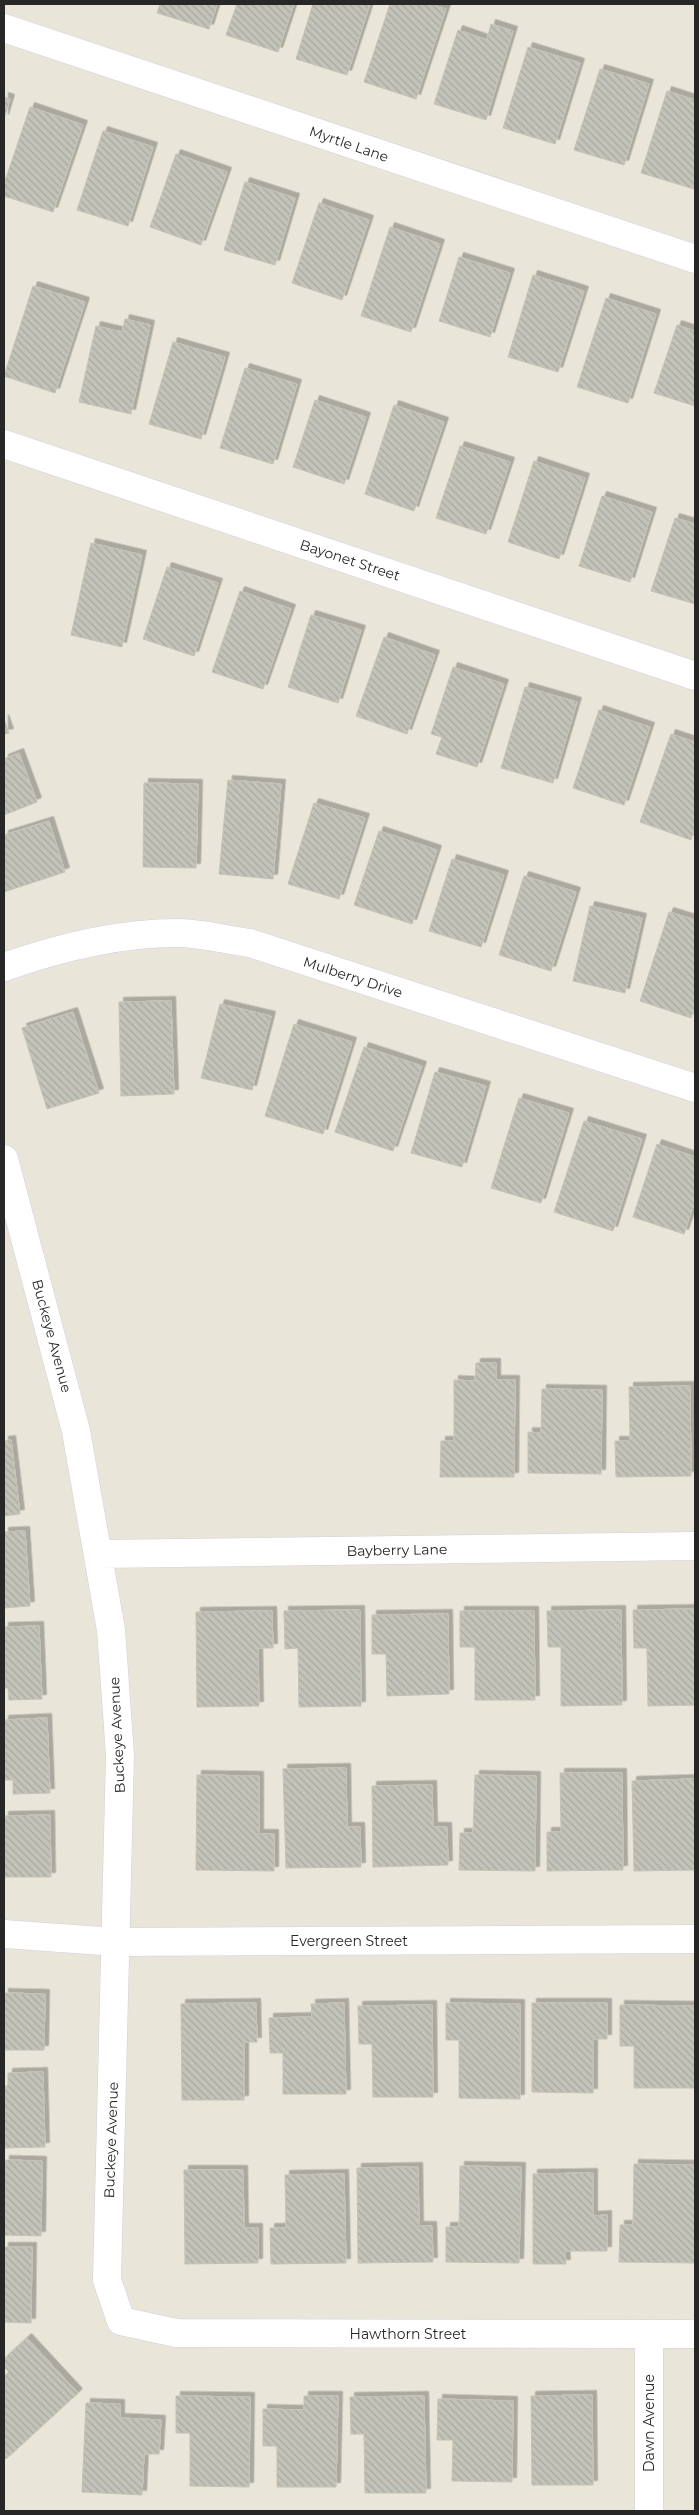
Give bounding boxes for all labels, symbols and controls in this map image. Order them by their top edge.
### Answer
street label: Myrtle Lane [307,122,391,166]
street label: Bayonet Street [298,535,403,585]
street label: Mulberry Drive [301,952,405,1002]
street label: Buckeye Avenue [28,1277,76,1395]
street label: Bayberry Lane [346,1540,448,1560]
street label: Buckeye Avenue [105,1676,129,1794]
street label: Evergreen Street [290,1932,408,1950]
street label: Buckeye Avenue [100,2081,122,2199]
street label: Hawthorn Street [350,2325,467,2343]
street label: Dawn Avenue [640,2374,658,2472]

